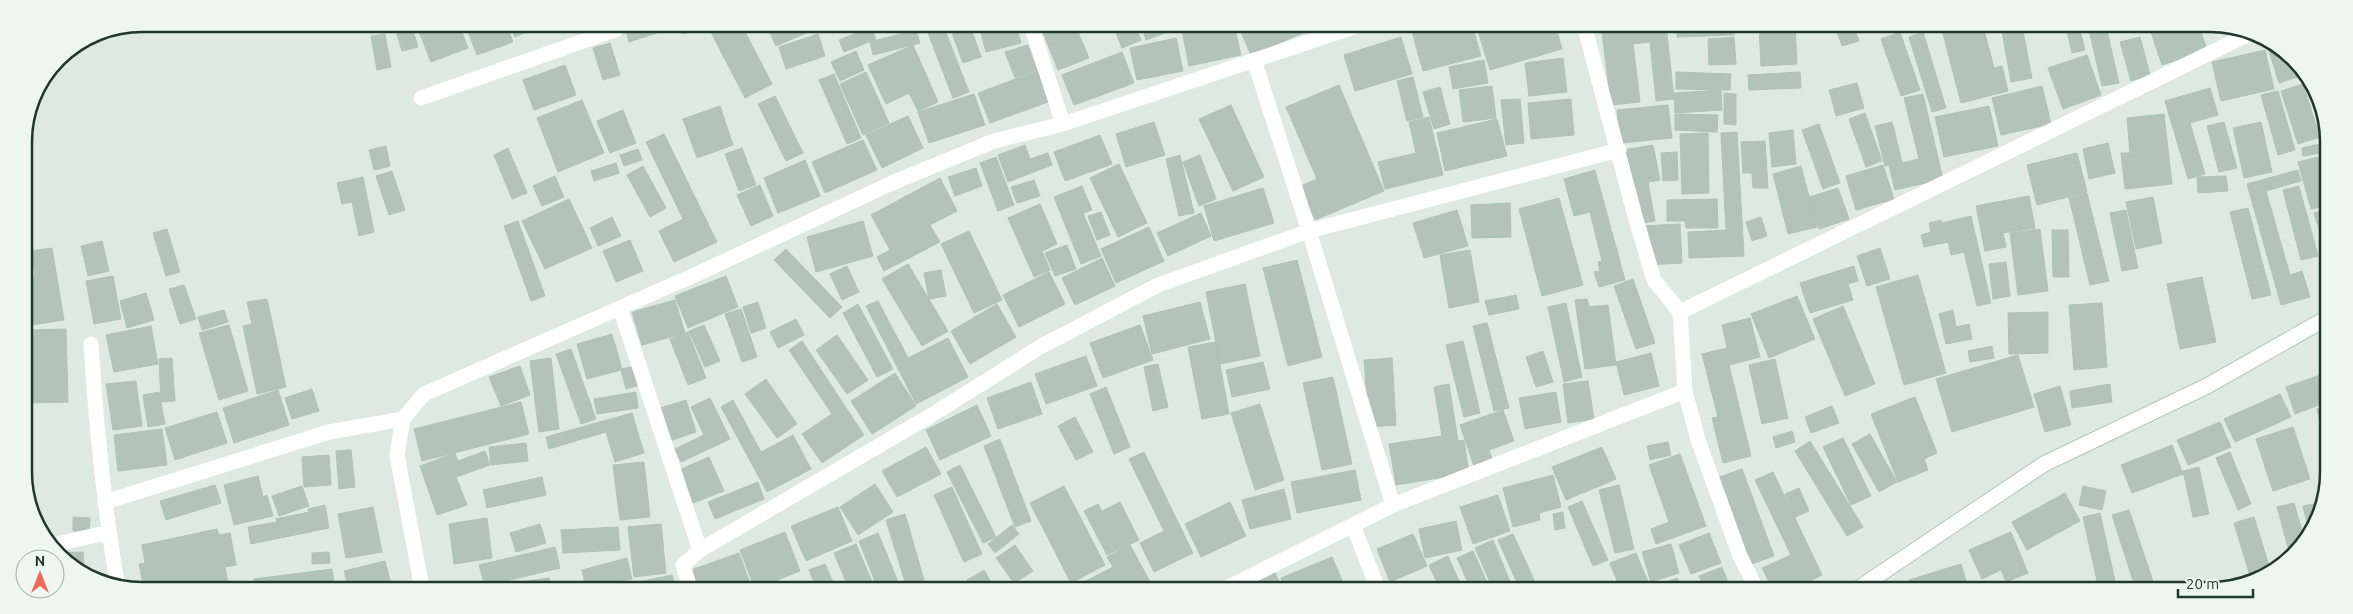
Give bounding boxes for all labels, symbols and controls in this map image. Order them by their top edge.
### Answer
north arrow [15,549,65,599]
text: N [35,553,45,569]
scale bar [2178,566,2253,598]
text: 20 m [2186,575,2219,592]

